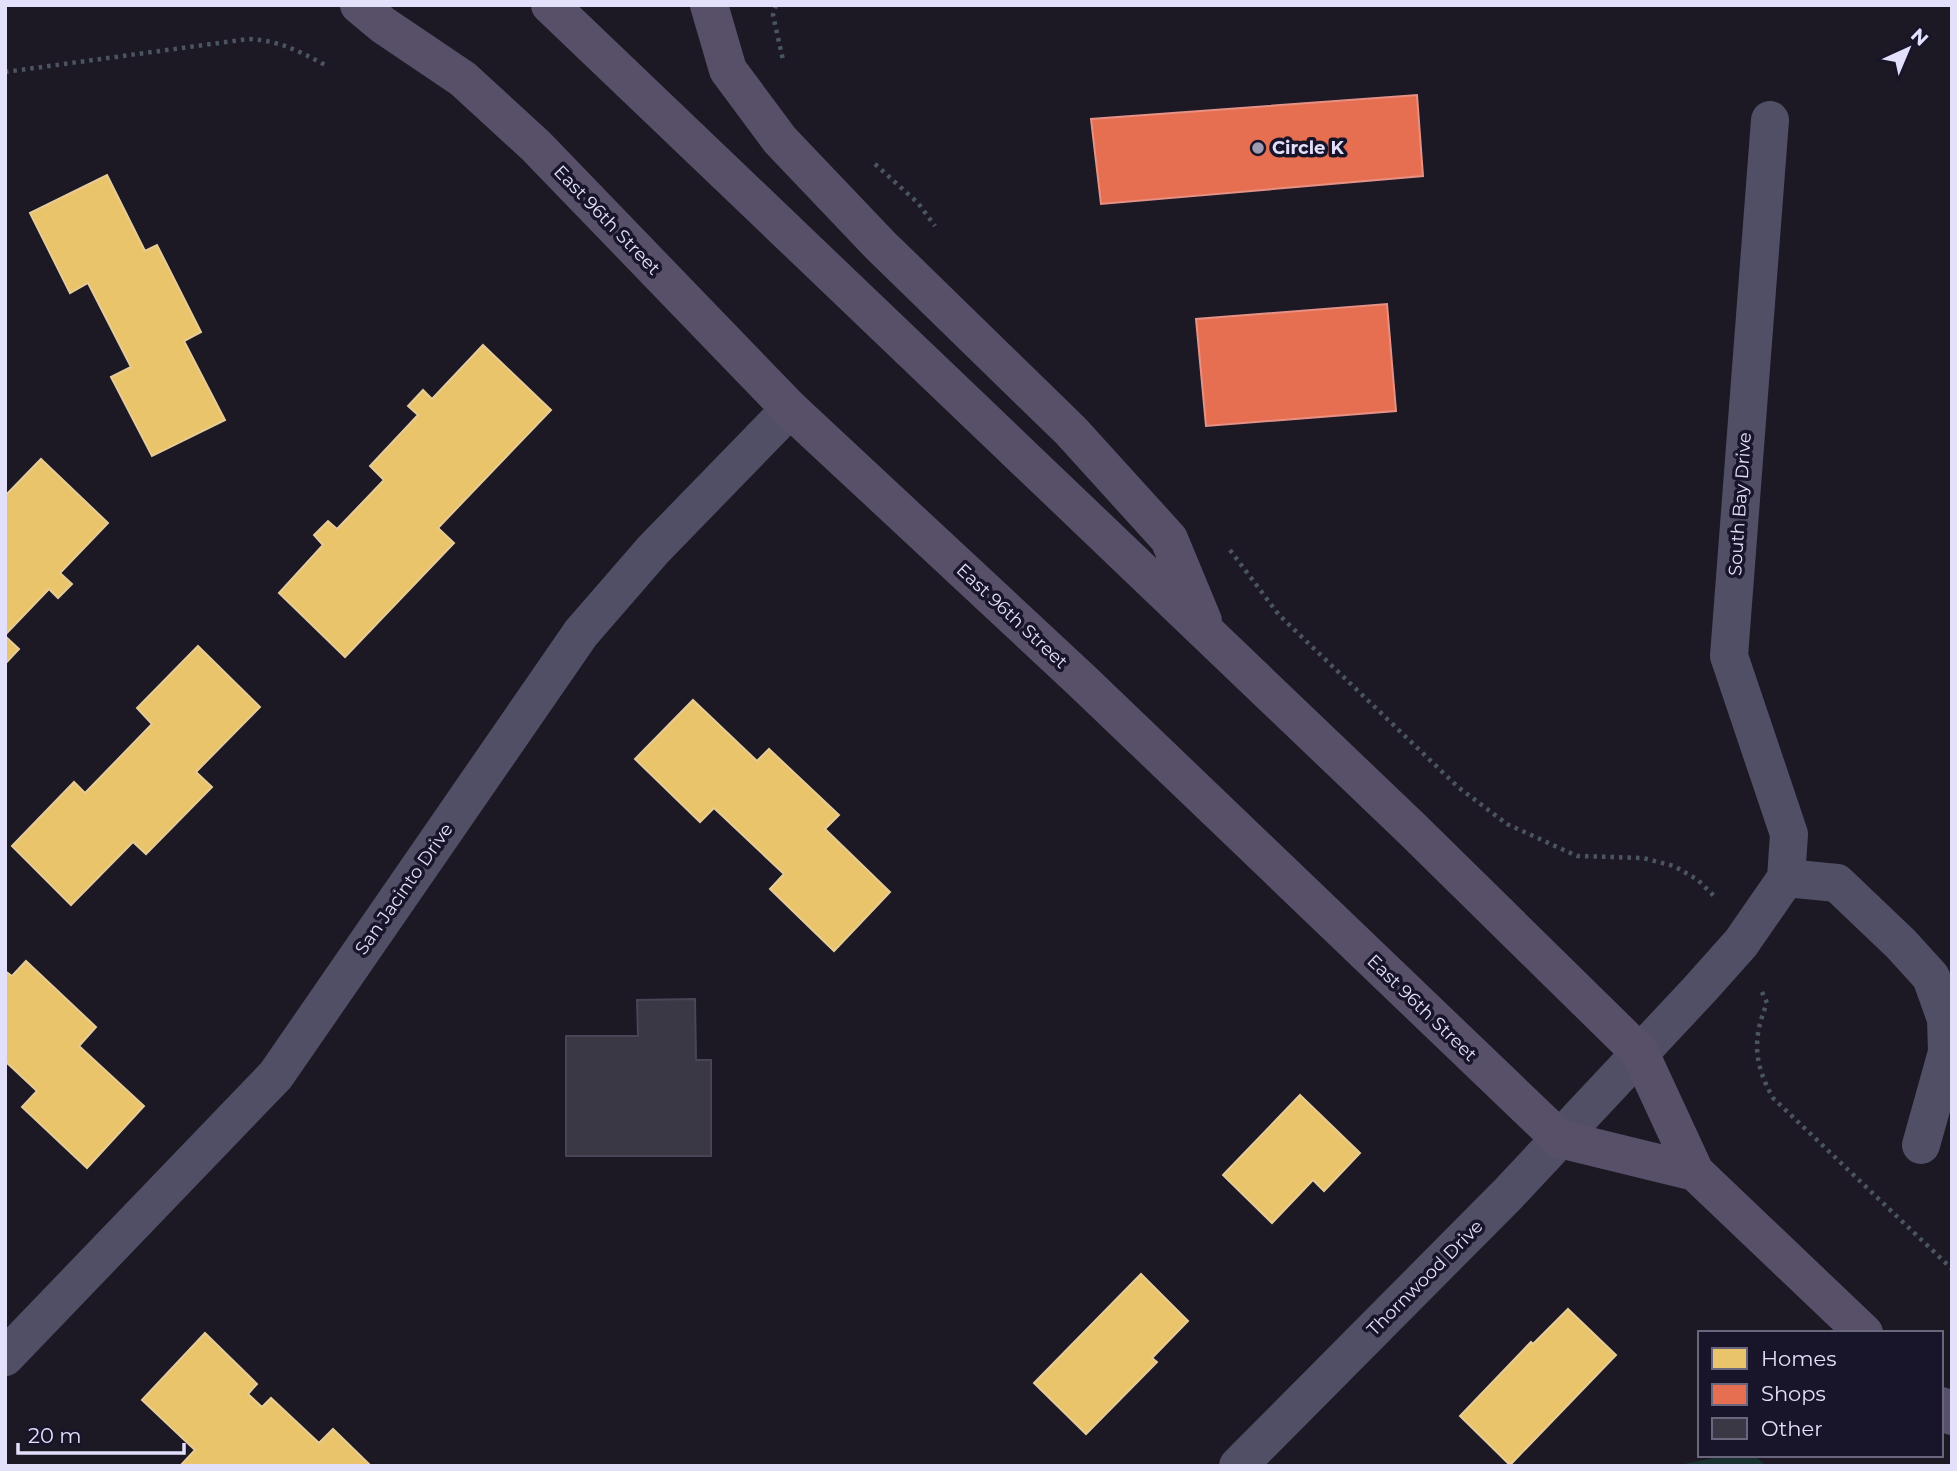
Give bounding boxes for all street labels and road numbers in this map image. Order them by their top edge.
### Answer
street label: East 96th Street [549,161,665,279]
street label: South Bay Drive [1724,431,1756,577]
street label: East 96th Street [952,559,1072,673]
street label: San Jacinto Drive [350,819,458,959]
street label: East 96th Street [1363,950,1481,1066]
street label: Thornwood Drive [1362,1215,1488,1341]

